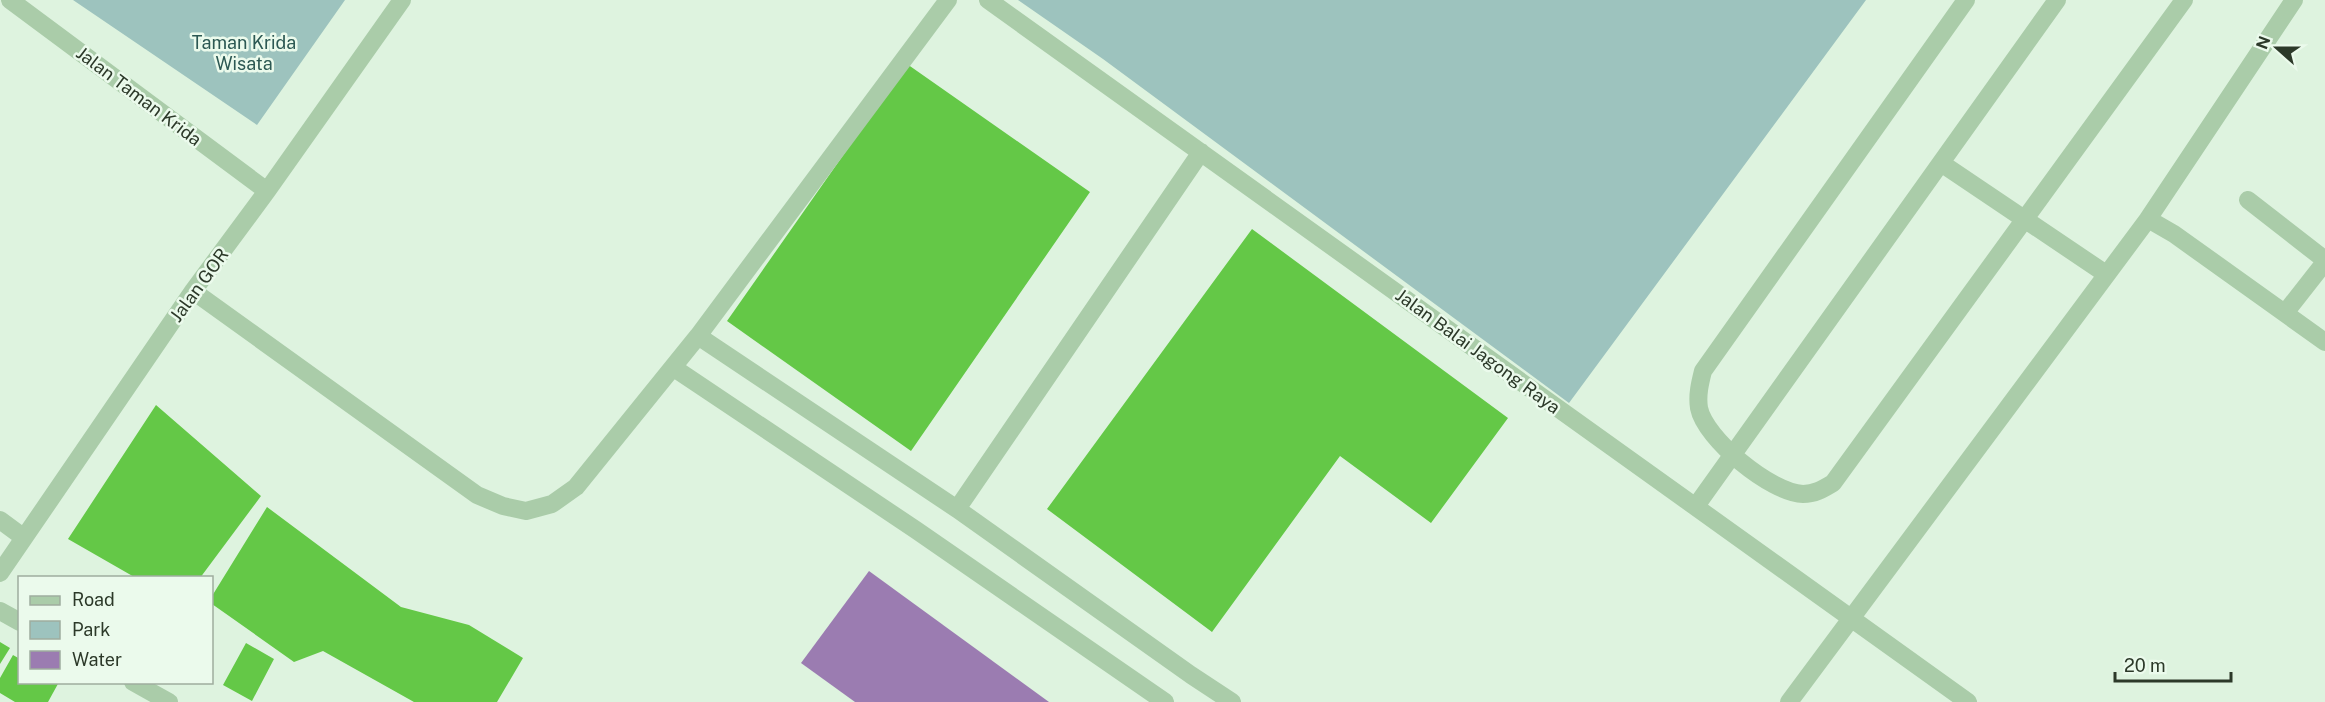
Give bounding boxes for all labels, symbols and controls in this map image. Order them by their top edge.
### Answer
north arrow [2247,18,2307,78]
park label: Taman Krida Wisata [192,32,296,74]
text: N [2252,34,2275,52]
street label: Jalan Taman Krida [72,42,206,150]
street label: Jalan GOR [165,244,233,326]
street label: Jalan Balai Jagong Raya [1392,284,1564,418]
legend [18,576,213,684]
text: Road [72,589,115,610]
text: Park [72,619,110,640]
scale bar [2115,645,2230,683]
text: Water [72,649,122,670]
text: 20 m [2124,655,2166,676]

